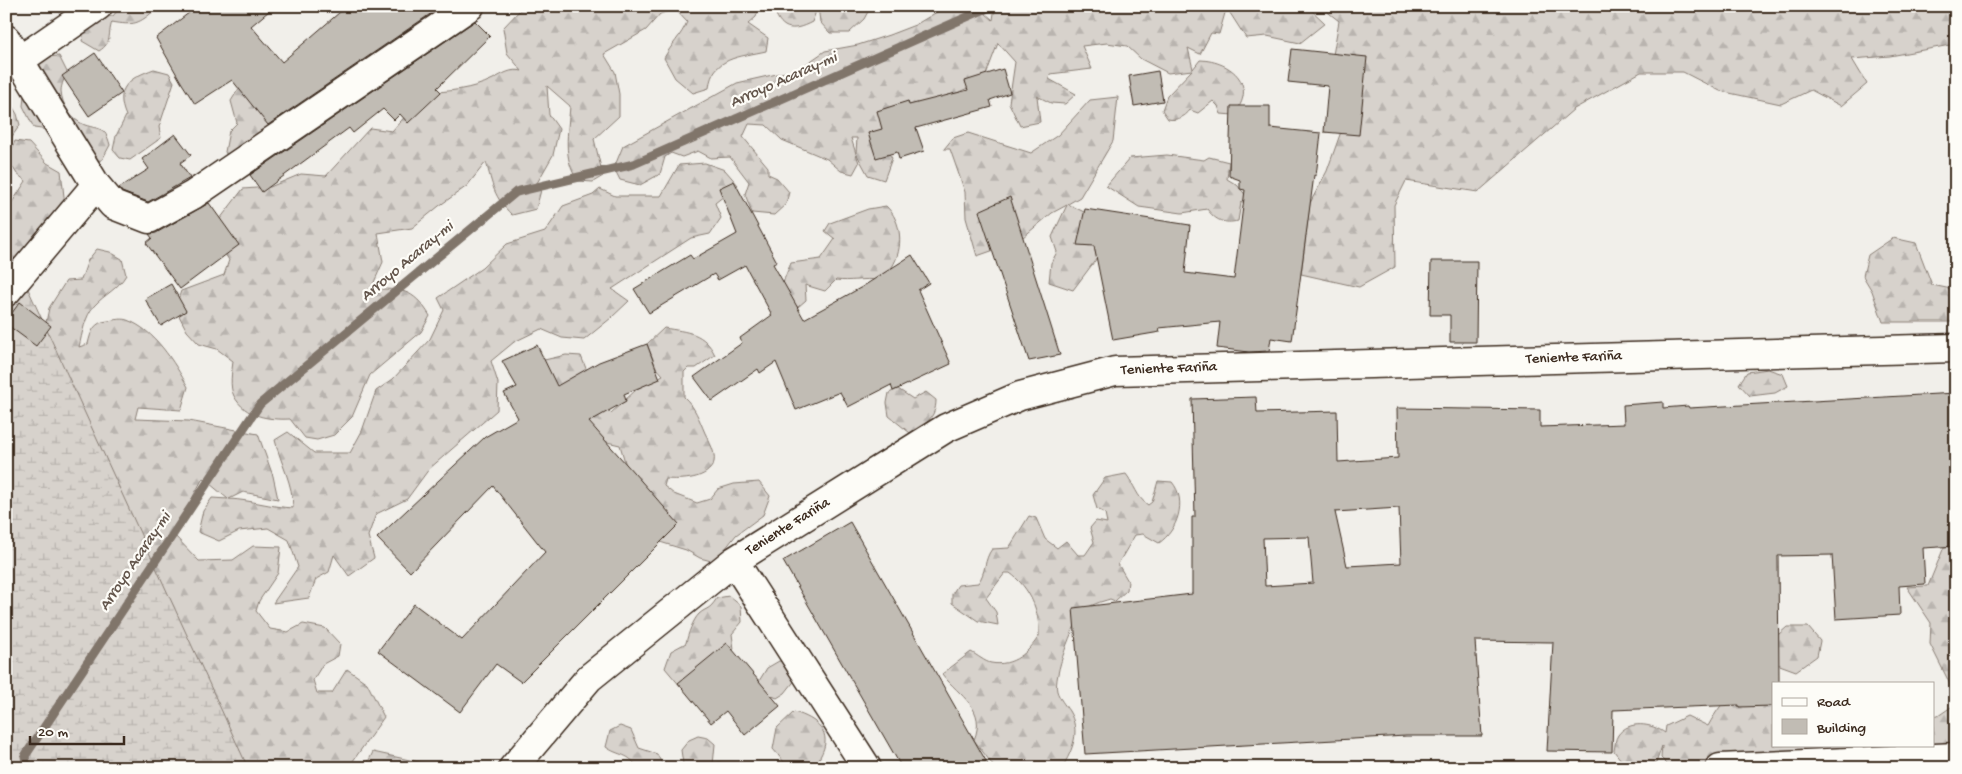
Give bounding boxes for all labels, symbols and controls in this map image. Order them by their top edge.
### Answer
water label: Arroyo Acaray-mi [728,48,842,113]
water label: Arroyo Acaray-mi [358,217,459,306]
street label: Teniente Fariña [1525,347,1623,369]
street label: Teniente Fariña [1120,358,1218,380]
street label: Teniente Fariña [742,494,834,561]
water label: Arroyo Acaray-mi [96,508,177,615]
legend [1772,682,1934,746]
text: Road [1817,694,1851,712]
scale bar [30,714,124,746]
text: Building [1816,720,1866,738]
text: 20 m [38,724,68,742]

